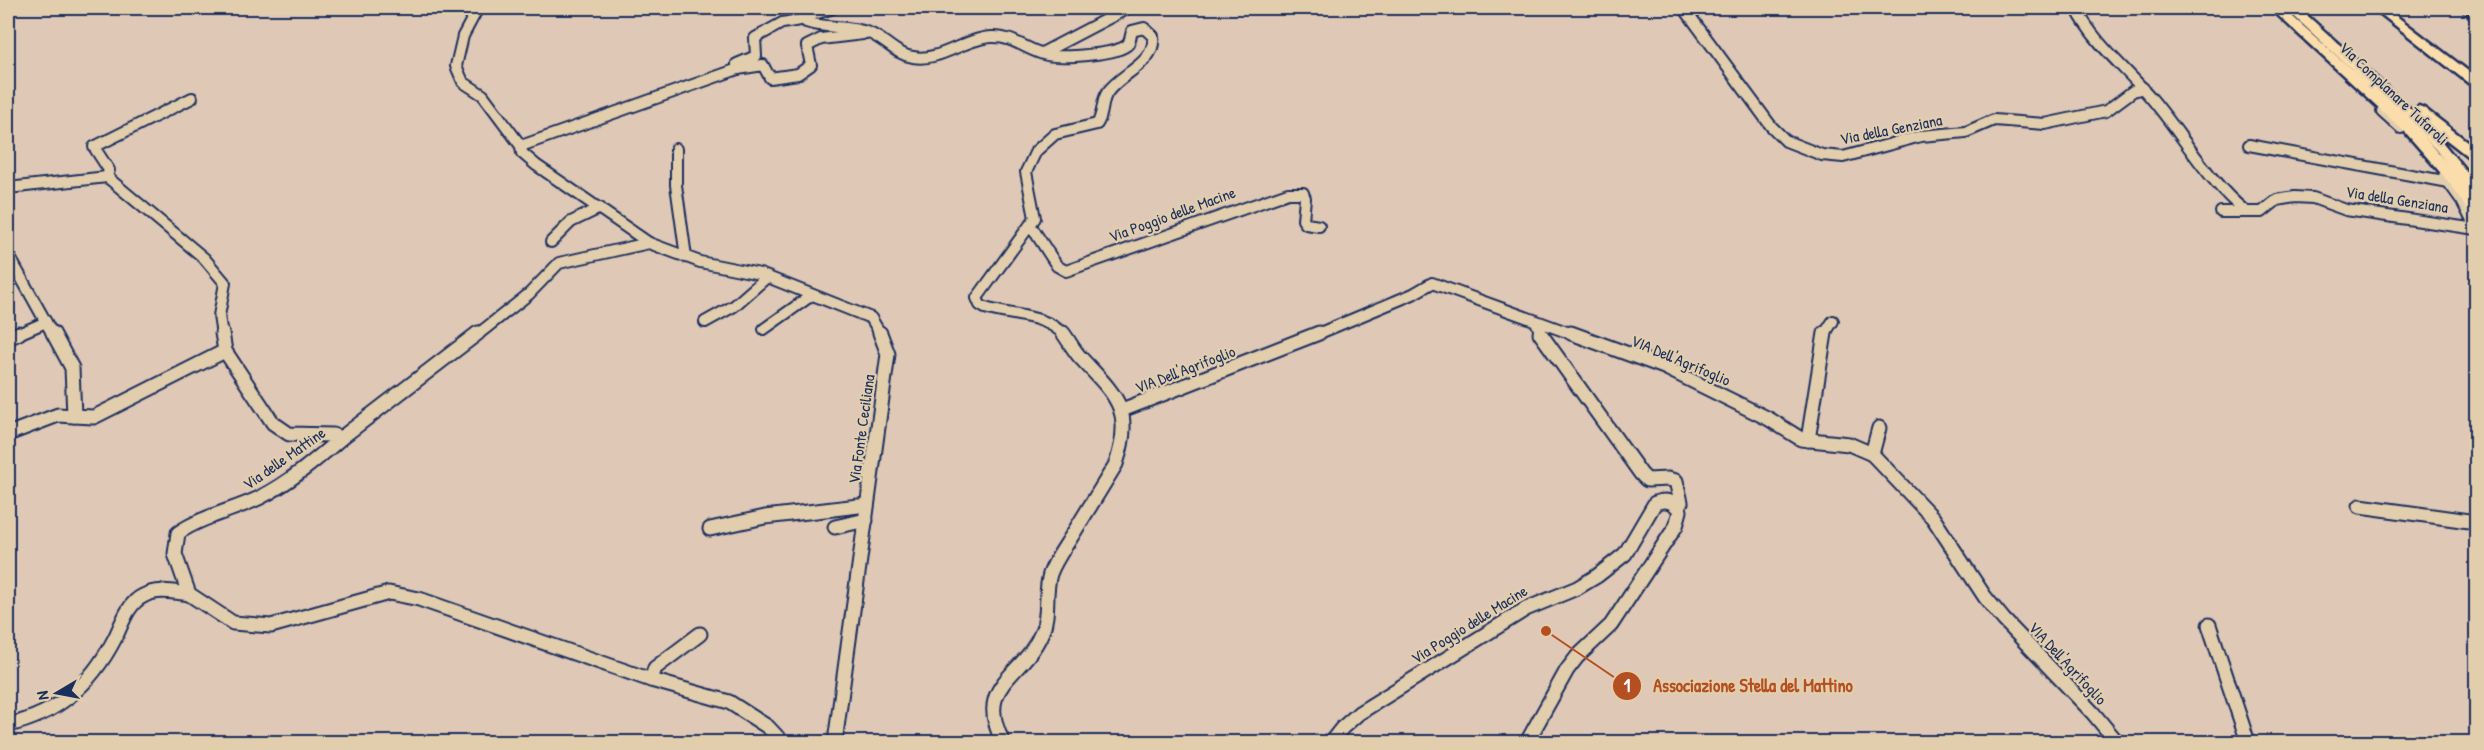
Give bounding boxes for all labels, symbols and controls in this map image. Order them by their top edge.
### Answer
street label: Via Complanare Tufaroli [2335,37,2453,149]
street label: Via della Genziana [1838,108,1944,150]
street label: Via della Genziana [2344,180,2450,218]
street label: Via Poggio delle Macine [1106,181,1239,247]
street label: VIA Dell'Agrifoglio [1628,329,1735,391]
street label: VIA Dell'Agrifoglio [1132,340,1239,398]
street label: Via Fonte Ceciliana [842,373,880,485]
street label: Via delle Mattine [238,421,330,495]
street label: Via Poggio delle Macine [1407,579,1532,669]
street label: VIA Dell'Agrifoglio [2024,617,2113,710]
north arrow [27,663,87,723]
callout: Associazione Stella del Mattino [1612,668,1865,704]
text: 1 [1624,673,1631,698]
text: Associazione Stella del Mattino [1653,673,1854,698]
text: N [31,689,54,702]

